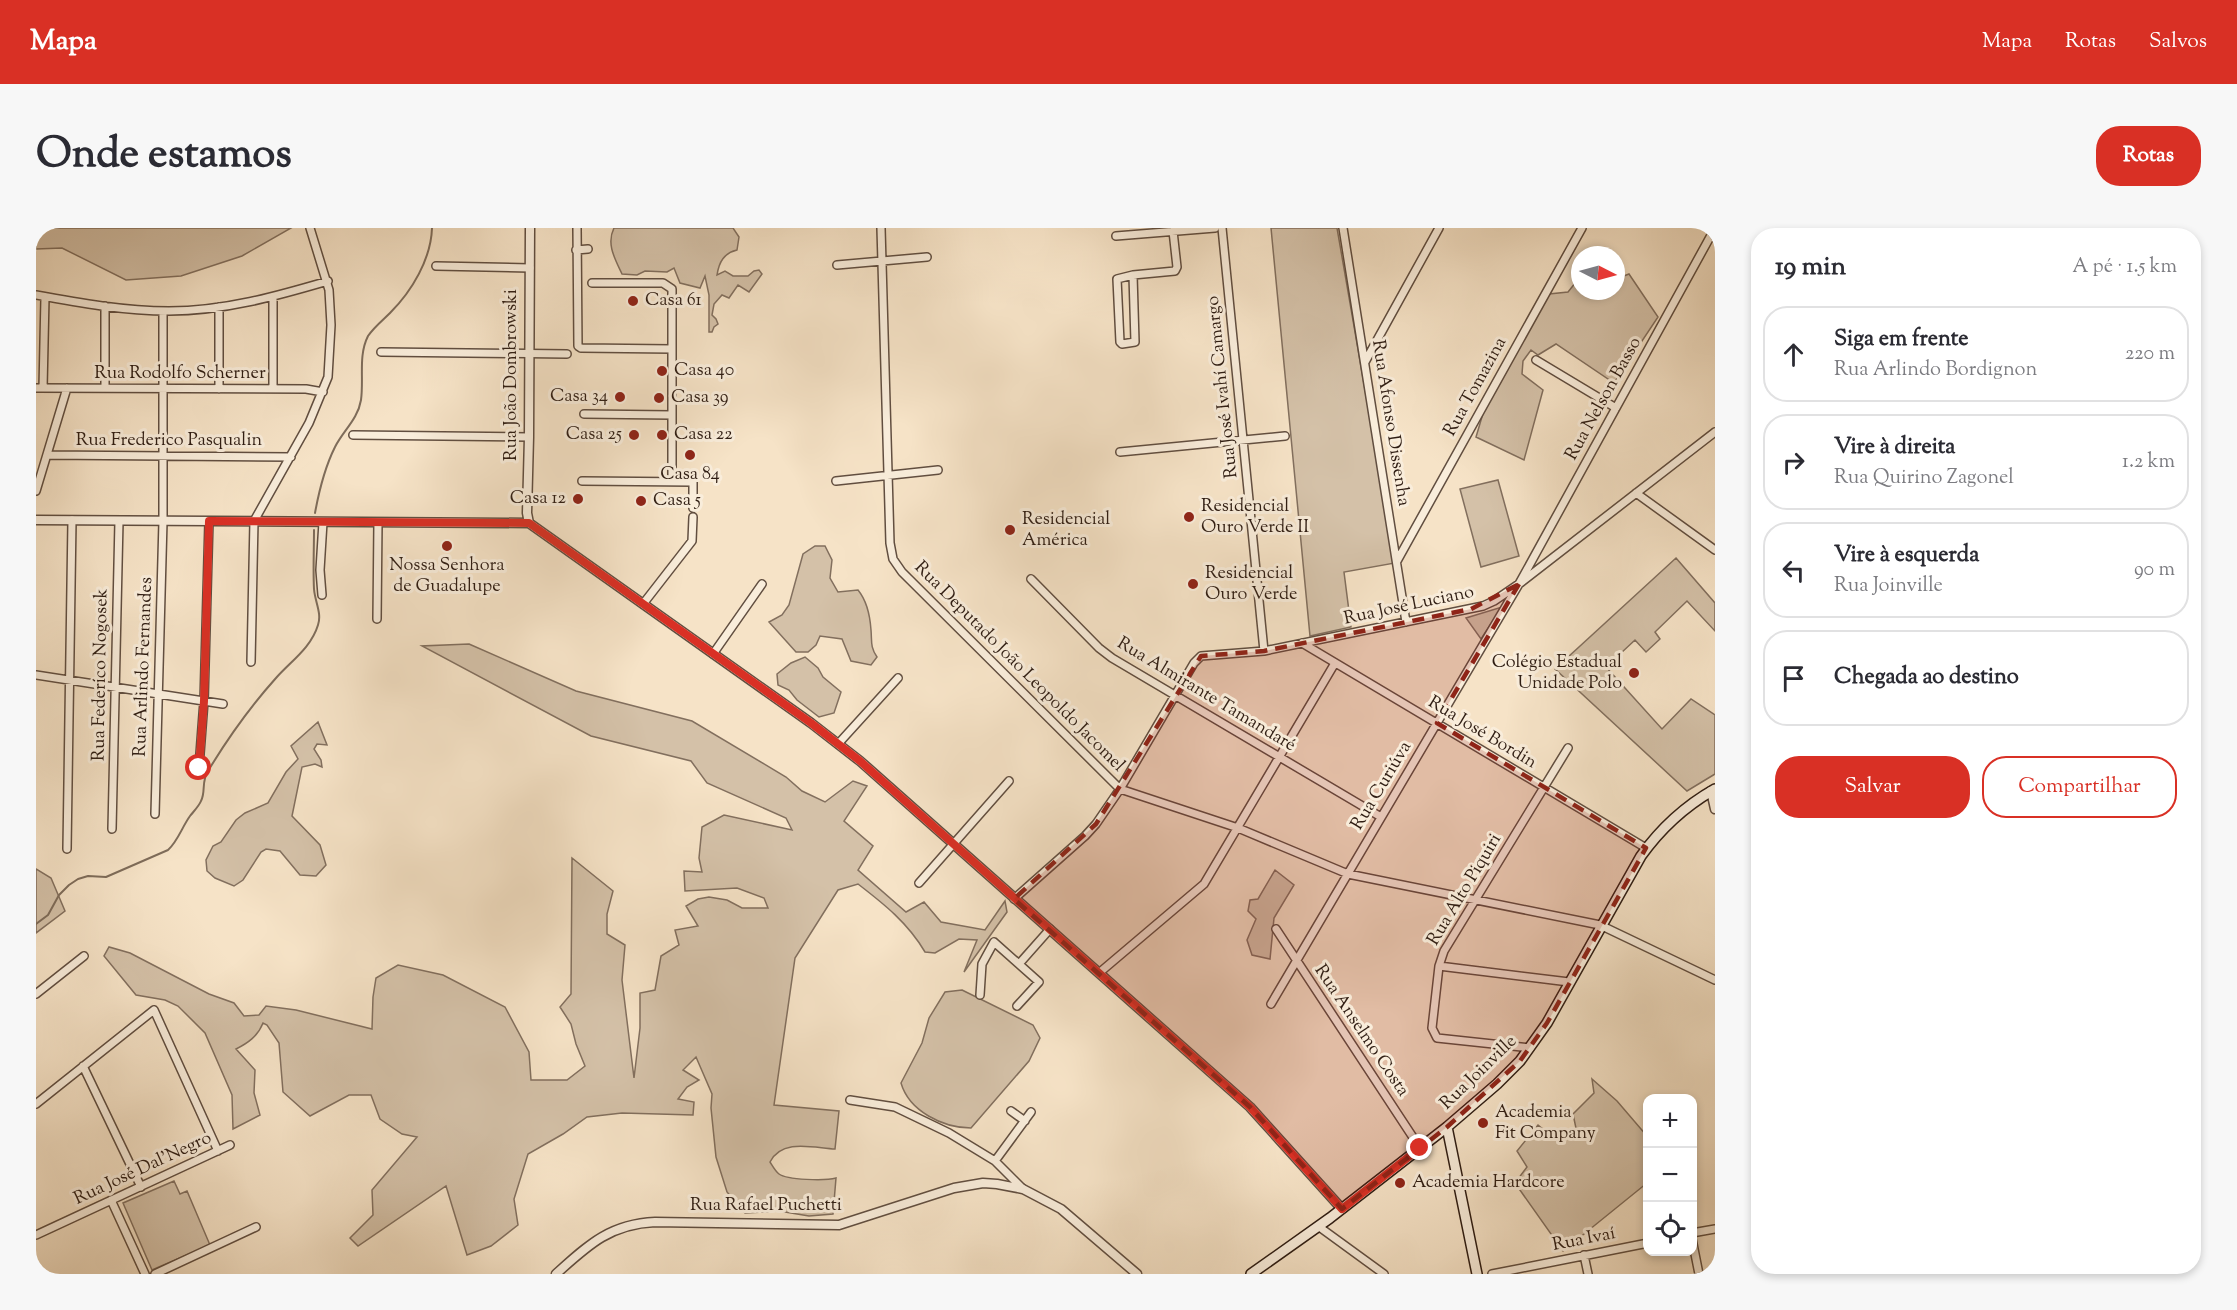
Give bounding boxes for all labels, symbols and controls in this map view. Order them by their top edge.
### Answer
text: Mapa [30,22,97,62]
text: Mapa [1982,27,2032,57]
text: Rotas [2065,27,2116,57]
text: Salvos [2149,27,2207,57]
text: Onde estamos [36,126,292,186]
button: Rotas [2096,126,2201,186]
north arrow [1571,246,1625,300]
text: 19 min [1775,249,1846,286]
text: A pé · 1.5 km [2072,253,2177,282]
place label: Casa 61 [645,288,702,314]
street label: Rua João Dombrowski [499,289,525,461]
marker: Casa 61 [626,294,640,308]
street label: Rua José Ivahí Camargo [1200,294,1246,479]
text: Siga em frente [1834,324,1969,356]
street label: Rua Nelson Basso [1559,332,1649,465]
street label: Rua Tomazina [1438,333,1514,441]
street label: Rua Afonso Dissenha [1364,338,1416,508]
icon: ahead [1777,338,1810,371]
text: 220 m [2125,340,2175,369]
text: Rua Arlindo Bordignon [1834,356,2037,385]
place label: Casa 40 [674,358,734,384]
street label: Rua Rodolfo Scherner [94,361,266,387]
marker: Casa 40 [655,364,669,378]
place label: Casa 34 [550,384,608,410]
place label: Casa 39 [671,385,729,411]
marker: Casa 34 [613,390,627,404]
marker: Casa 39 [652,391,666,405]
place label: Casa 25 [566,422,622,448]
place label: Casa 22 [674,422,733,448]
street label: Rua Frederico Pasqualin [76,428,263,454]
marker: Casa 25 [627,428,641,442]
marker: Casa 22 [655,428,669,442]
text: Vire à direita [1834,432,1956,464]
icon: right [1777,446,1810,479]
marker: Casa 84 [683,448,697,462]
text: 1.2 km [2122,448,2175,477]
place label: Casa 84 [660,462,720,488]
text: Rua Quirino Zagonel [1834,464,2014,493]
place label: Casa 12 [510,486,567,512]
place label: Casa 5 [653,488,701,514]
marker: Casa 12 [571,492,585,506]
marker: Casa 5 [634,494,648,508]
place label: Residencial Ouro Verde II [1201,494,1309,541]
place label: Residencial América [1022,507,1110,554]
marker: Residencial Ouro Verde II [1182,510,1196,524]
marker: Residencial América [1003,523,1017,537]
marker: Nossa Senhora de Guadalupe [440,539,454,553]
text: Vire à esquerda [1834,540,1979,572]
place label: Nossa Senhora de Guadalupe [389,553,505,600]
icon: left [1777,554,1810,587]
street label: Rua Deputado João Leopoldo Jacomel [908,556,1130,778]
text: 90 m [2134,556,2175,585]
place label: Residencial Ouro Verde [1205,561,1297,608]
text: Rua Joinville [1834,572,1943,601]
street label: Rua Arlindo Fernandes [128,577,160,757]
marker: Residencial Ouro Verde [1186,577,1200,591]
street label: Rua José Luciano [1342,579,1477,632]
street label: Rua Federico Nogosek [86,588,116,762]
street label: Rua Almirante Tamandaré [1112,631,1300,759]
place label: Colégio Estadual Unidade Polo [1492,650,1622,697]
icon: arrive [1777,662,1810,695]
text: Chegada ao destino [1834,662,2019,694]
marker: Colégio Estadual Unidade Polo [1627,666,1641,680]
street label: Rua José Bordin [1423,690,1542,776]
street label: Rua Curiúva [1345,737,1419,835]
route start [185,754,211,780]
button: Salvar [1775,756,1970,818]
button: Compartilhar [1982,756,2177,818]
street label: Rua Alto Piquiri [1421,829,1509,951]
street label: Rua Anselmo Costa [1307,960,1415,1102]
street label: Rua Joinville [1435,1030,1523,1116]
map controls [1643,1094,1697,1256]
button: + [1643,1094,1697,1148]
place label: Academia Fit Company [1495,1100,1596,1147]
marker: Academia Fit Company [1476,1116,1490,1130]
street label: Rua José Dal'Negro [70,1126,216,1212]
route end [1406,1134,1432,1160]
button: − [1643,1148,1697,1202]
place label: Academia Hardcore [1412,1170,1565,1196]
marker: Academia Hardcore [1393,1176,1407,1190]
street label: Rua Rafael Puchetti [690,1193,842,1219]
button: locate [1643,1202,1697,1256]
street label: Rua Ivaí [1550,1221,1618,1259]

